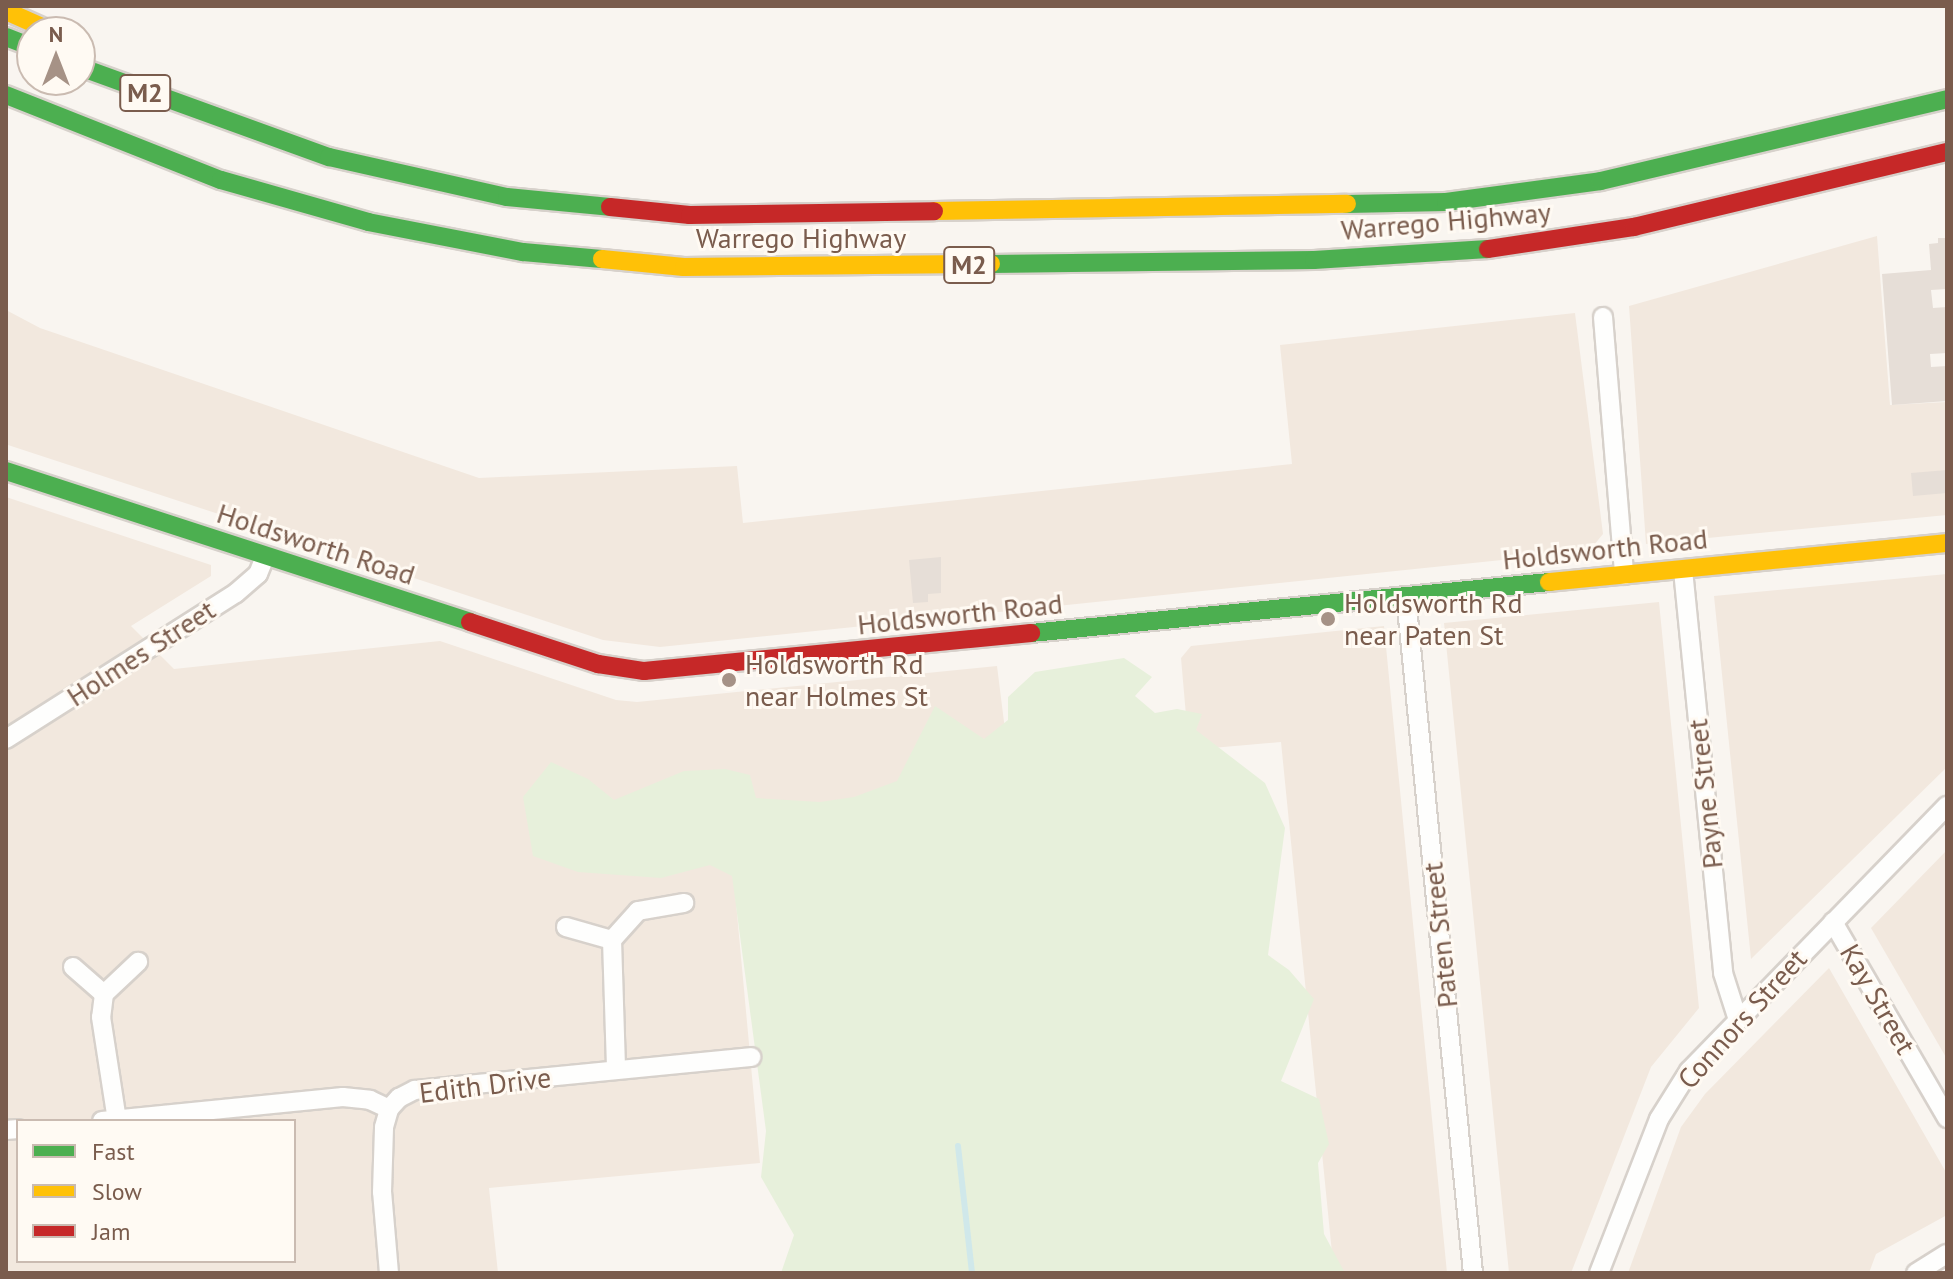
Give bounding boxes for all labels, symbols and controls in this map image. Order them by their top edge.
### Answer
north arrow [16,16,96,96]
text: N [49,20,63,48]
road number: M2 [119,71,171,115]
street label: Warrego Highway [1340,195,1552,247]
street label: Warrego Highway [696,221,906,255]
road number: M2 [943,243,995,287]
street label: Holdsworth Road [213,496,419,592]
street label: Holdsworth Road [1501,522,1709,576]
place label: Holdsworth Rd near Paten St [1344,586,1522,652]
street label: Holdsworth Road [856,587,1064,641]
street label: Holmes Street [61,593,221,713]
marker: Holdsworth Rd near Paten St [1319,610,1337,628]
place label: Holdsworth Rd near Holmes St [745,647,928,713]
marker: Holdsworth Rd near Holmes St [720,671,738,689]
street label: Payne Street [1680,718,1730,870]
street label: Paten Street [1416,861,1464,1009]
street label: Kay Street [1833,938,1923,1060]
street label: Connors Street [1671,942,1813,1096]
street label: Edith Drive [417,1060,553,1110]
legend [16,1119,296,1263]
text: Fast [92,1136,135,1167]
text: Slow [92,1176,142,1207]
text: Jam [92,1216,130,1247]

